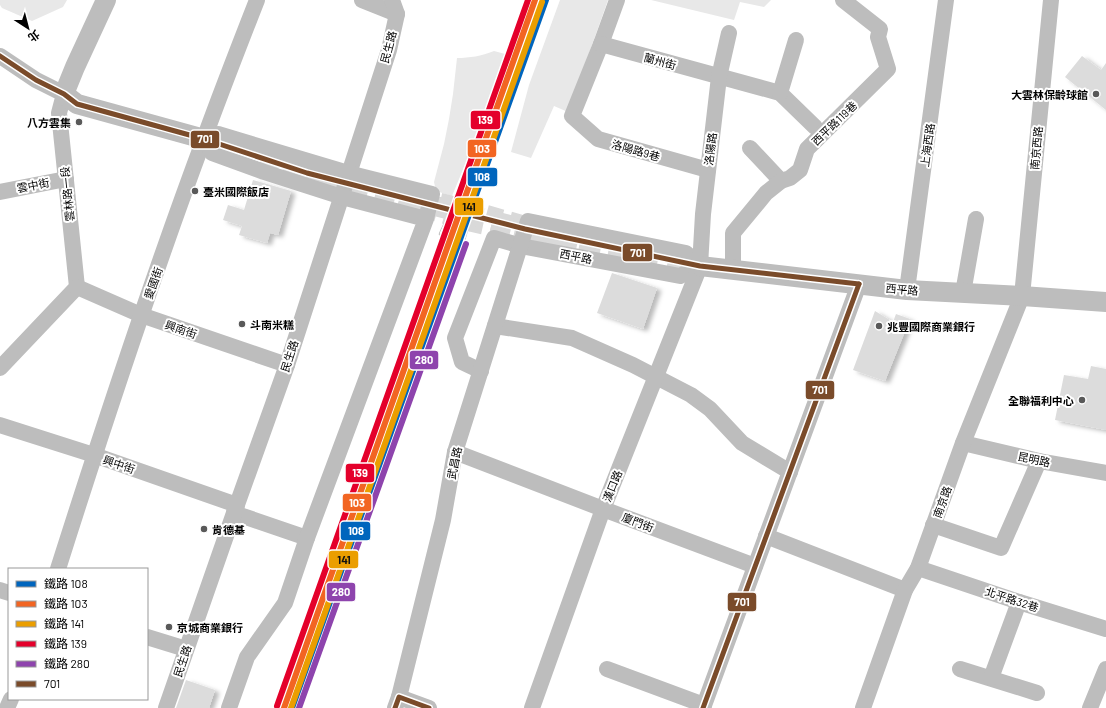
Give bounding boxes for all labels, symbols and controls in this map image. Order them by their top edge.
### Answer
north arrow [8,8,48,48]
text: 北 [26,28,42,45]
street label: 民生路 [377,29,399,65]
street label: 蘭州街 [642,50,678,72]
place label: 大雲林保齡球館 [1011,88,1088,101]
marker: 大雲林保齡球館 [1091,89,1101,99]
street label: 西平路119巷 [809,98,859,148]
line badge: 139 [470,110,501,130]
text: 139 [477,113,493,126]
place label: 八方雲集 [27,116,71,129]
marker: 八方雲集 [74,117,84,127]
street label: 上海西路 [918,122,936,168]
street label: 南京西路 [1028,126,1044,170]
line badge: 701 [190,130,220,149]
text: 701 [197,132,213,145]
street label: 洛陽路 [702,132,718,166]
street label: 洛陽路9巷 [610,137,662,163]
line badge: 103 [467,139,497,158]
text: 103 [474,142,490,155]
street label: 雲林路一段 [58,166,76,222]
line badge: 108 [467,167,498,187]
text: 108 [474,170,490,183]
street label: 雲中街 [16,175,50,195]
place label: 臺米國際飯店 [203,185,269,198]
marker: 臺米國際飯店 [190,186,200,196]
line badge: 141 [454,197,484,216]
text: 141 [462,200,476,213]
line badge: 701 [622,243,653,262]
street label: 西平路 [559,246,593,266]
text: 701 [630,246,646,259]
street label: 愛國街 [141,265,165,301]
street label: 西平路 [885,281,919,297]
street label: 興南街 [163,317,199,341]
place label: 斗南米糕 [250,318,294,331]
marker: 斗南米糕 [237,319,247,329]
place label: 兆豐國際商業銀行 [887,320,975,333]
marker: 兆豐國際商業銀行 [874,321,884,331]
street label: 民生路 [278,338,300,374]
line badge: 280 [409,350,439,370]
text: 280 [415,353,433,366]
line badge: 701 [805,380,835,400]
text: 701 [812,383,828,396]
place label: 全聯福利中心 [1008,394,1074,407]
marker: 全聯福利中心 [1077,395,1087,405]
street label: 武昌路 [444,446,464,480]
street label: 昆明路 [1017,449,1051,469]
street label: 興中街 [101,452,137,476]
line badge: 139 [345,463,375,483]
text: 139 [352,466,368,479]
street label: 漢口路 [600,468,624,504]
street label: 南京路 [930,484,954,520]
line badge: 103 [342,493,372,512]
text: 103 [349,496,365,509]
street label: 廈門街 [620,510,656,534]
line badge: 108 [340,521,371,541]
place label: 肯德基 [212,523,245,536]
marker: 肯德基 [199,524,209,534]
text: 108 [348,524,364,537]
line badge: 141 [328,550,359,569]
text: 141 [337,553,351,566]
legend [8,568,148,700]
text: 鐵路 108 [44,576,88,590]
line badge: 280 [326,582,356,602]
street label: 北平路32巷 [984,584,1040,614]
text: 280 [332,585,350,598]
line badge: 701 [727,592,757,612]
text: 701 [734,595,750,608]
text: 鐵路 103 [44,596,88,610]
text: 鐵路 141 [44,616,84,630]
place label: 京城商業銀行 [177,621,243,634]
marker: 京城商業銀行 [164,622,174,632]
text: 鐵路 139 [44,636,87,650]
street label: 民生路 [170,643,194,679]
text: 鐵路 280 [44,656,90,670]
text: 701 [44,676,60,690]

